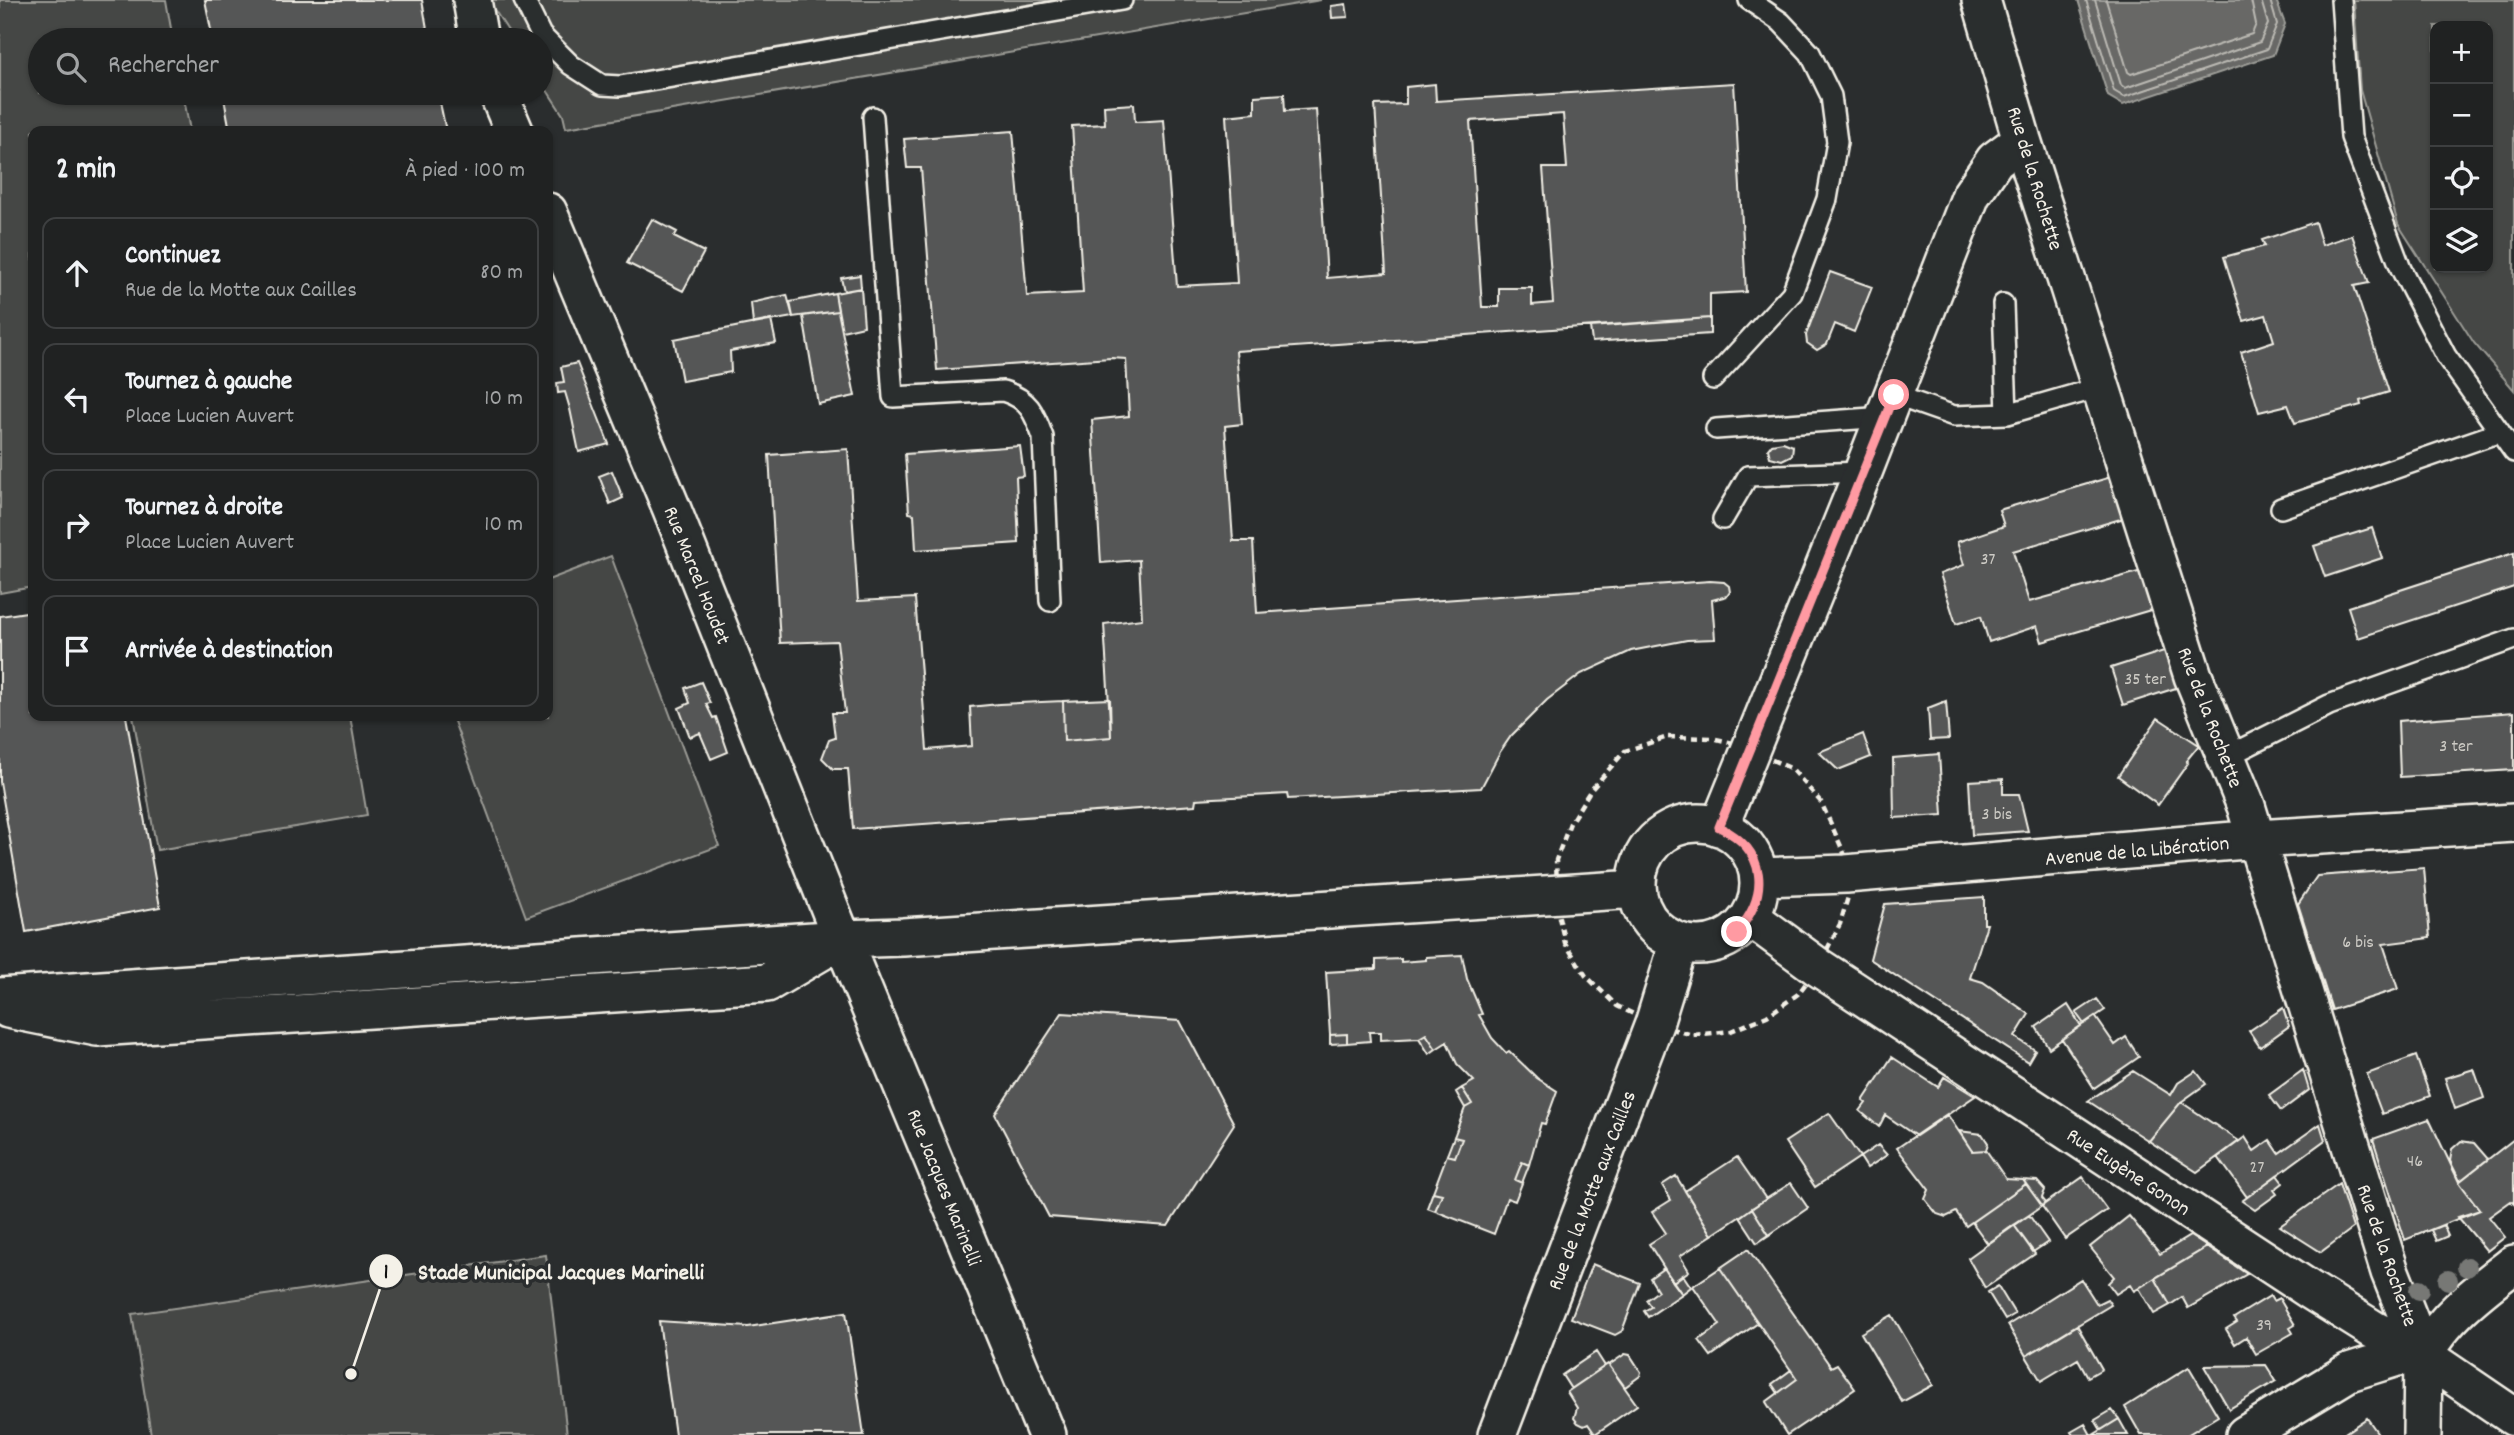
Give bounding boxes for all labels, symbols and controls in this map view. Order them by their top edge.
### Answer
map controls [2430,21,2493,273]
button: + [2430,21,2493,84]
search box [28,28,553,105]
icon: search [52,48,90,86]
text: Rechercher [108,48,219,85]
button: − [2430,84,2493,147]
street label: Rue de la Rochette [1997,103,2069,254]
button: locate [2430,147,2493,210]
text: 2 min [56,150,116,193]
text: À pied · 100 m [405,155,525,188]
button: layers [2430,210,2493,273]
text: Continuez [125,238,220,275]
icon: ahead [58,254,96,292]
text: 80 m [480,257,523,290]
text: Rue de la Motte aux Cailles [125,275,357,308]
text: Tournez à gauche [125,364,292,401]
route start [1878,379,1909,410]
icon: left [58,380,96,418]
text: 10 m [484,383,523,416]
text: Place Lucien Auvert [125,401,294,434]
text: Tournez à droite [125,490,283,527]
street label: Rue Marcel Houdet [654,502,737,650]
icon: right [58,506,96,544]
text: 10 m [484,509,523,542]
text: Place Lucien Auvert [125,527,294,560]
house number: 37 [1981,548,1996,573]
icon: arrive [58,632,96,670]
text: Arrivée à destination [125,633,333,670]
street label: Rue de la Rochette [2168,643,2249,793]
house number: 35 ter [2124,668,2166,693]
house number: 3 ter [2439,735,2473,760]
house number: 3 bis [1982,803,2012,828]
street label: Avenue de la Libération [2044,830,2231,876]
route end [1721,916,1752,947]
house number: 6 bis [2342,931,2374,956]
street label: Rue de la Motte aux Cailles [1542,1087,1646,1295]
street label: Rue Jacques Marinelli [897,1105,987,1271]
street label: Rue Eugène Gonon [2059,1122,2195,1225]
house number: 46 [2407,1150,2423,1175]
house number: 27 [2250,1156,2264,1181]
street label: Rue de la Rochette [2347,1181,2424,1331]
callout: Stade Municipal Jacques Marinelli [369,1249,718,1293]
text: Stade Municipal Jacques Marinelli [418,1258,705,1291]
text: 1 [384,1259,388,1289]
house number: 39 [2256,1314,2272,1339]

